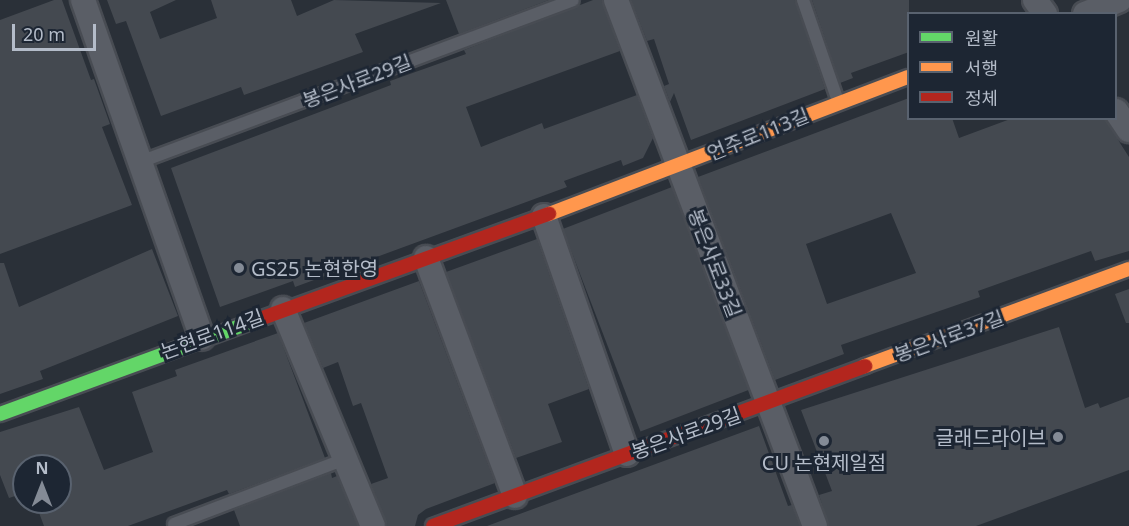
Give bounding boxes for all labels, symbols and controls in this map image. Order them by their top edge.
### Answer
scale bar [15,12,99,50]
legend [907,12,1117,120]
text: 20 m [23,22,65,46]
text: 원활 [965,26,998,50]
street label: 봉은사로29길 [299,49,415,113]
text: 서행 [965,56,998,80]
text: 정체 [965,86,998,110]
street label: 언주로113길 [703,103,813,165]
street label: 봉은사로33길 [683,205,747,321]
place label: GS25 논현한영 [251,256,378,280]
marker: GS25 논현한영 [232,261,246,275]
street label: 논현로114길 [157,304,267,364]
street label: 봉은사로37길 [891,305,1007,367]
street label: 봉은사로29길 [628,402,744,464]
place label: 글래드라이브 [936,425,1046,449]
marker: 글래드라이브 [1051,430,1065,444]
marker: CU 논현제일점 [817,434,831,448]
place label: CU 논현제일점 [762,450,886,474]
north arrow [12,454,72,514]
text: N [35,457,49,479]

